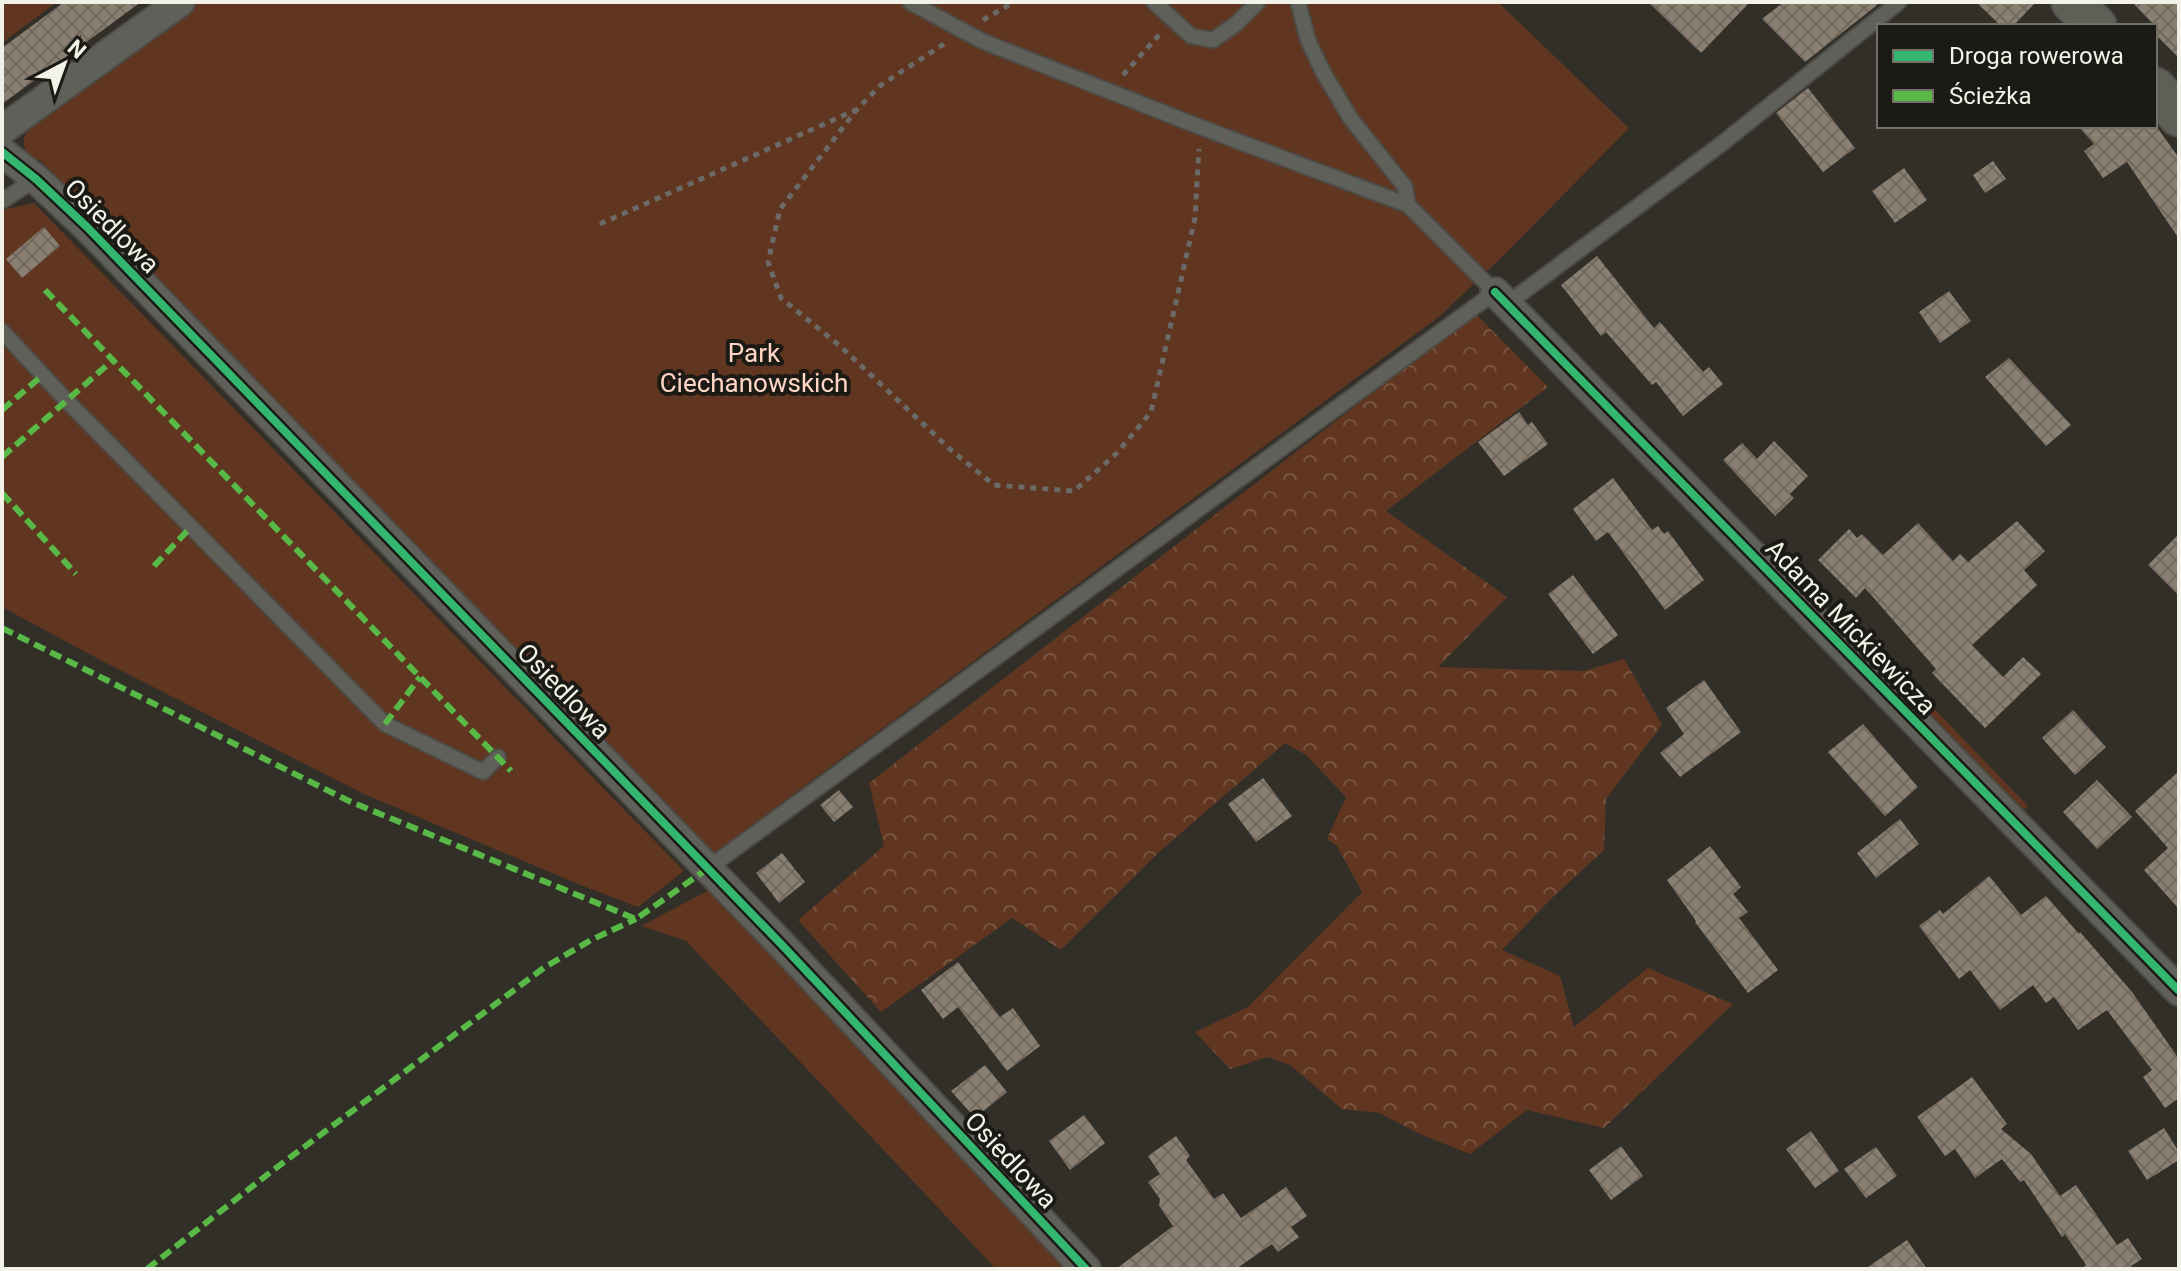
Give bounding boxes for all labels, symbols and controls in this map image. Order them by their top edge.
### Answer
north arrow [24,24,104,104]
legend [1877,24,2157,128]
text: N [63,35,91,64]
text: Droga rowerowa [1949,42,2124,70]
text: Ścieżka [1949,82,2032,110]
street label: Osiedlowa [59,173,165,279]
park label: Park Ciechanowskich [660,338,848,398]
street label: Adama Mickiewicza [1760,533,1942,721]
street label: Osiedlowa [511,637,617,745]
street label: Osiedlowa [959,1106,1063,1214]

